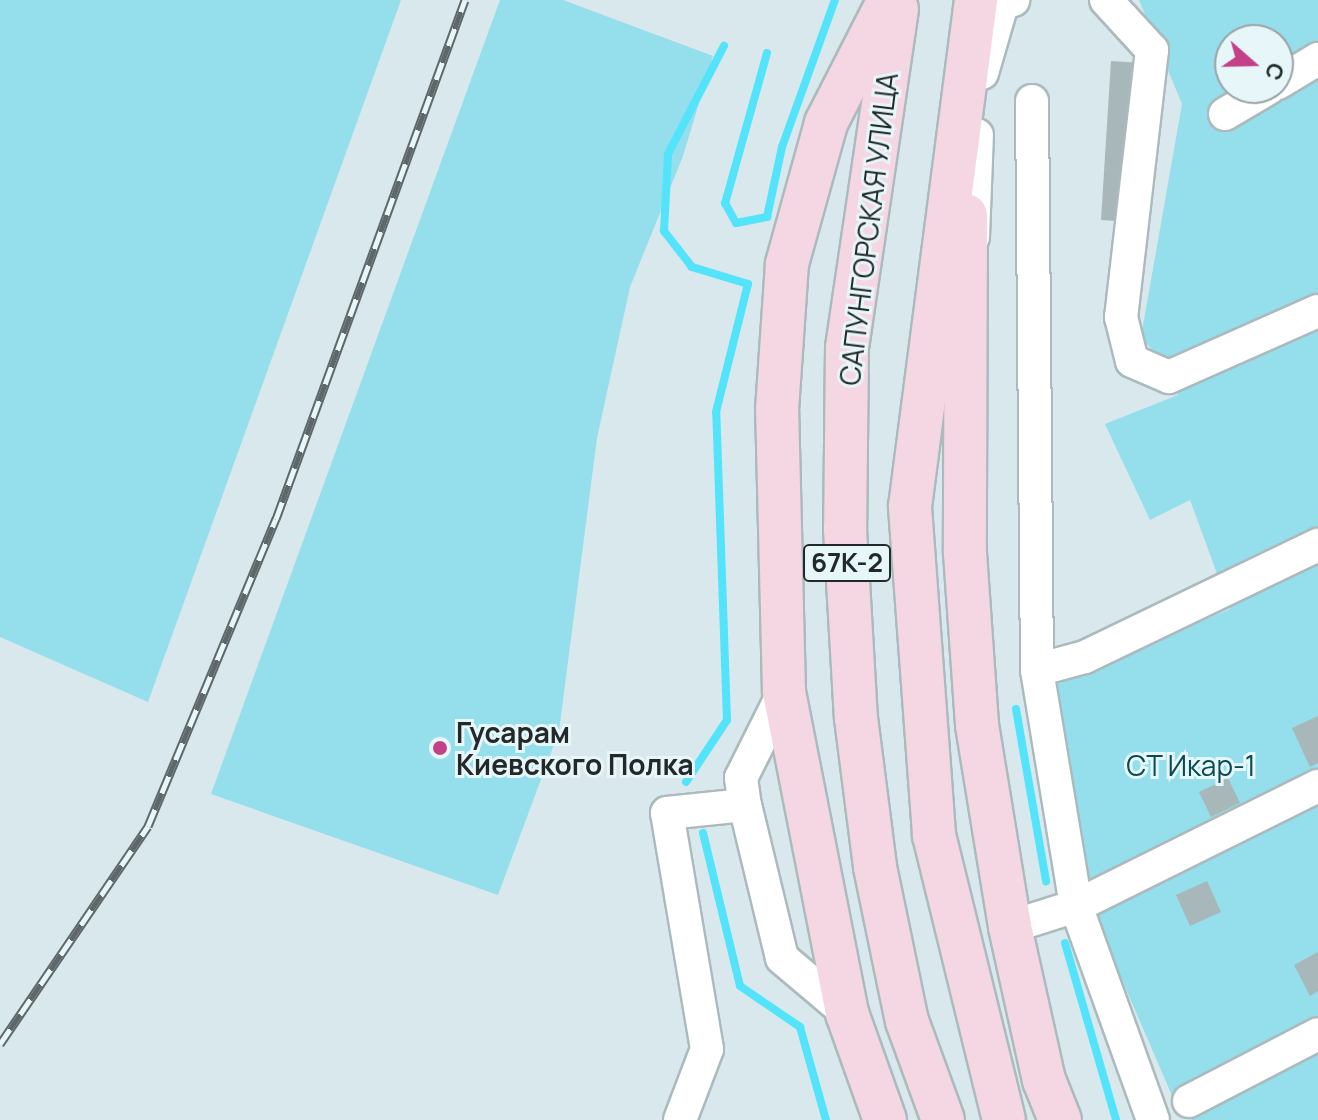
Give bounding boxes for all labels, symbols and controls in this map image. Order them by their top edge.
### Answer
north arrow [1214,24,1294,104]
text: С [1258,59,1292,84]
street label: САПУНГОРСКАЯ УЛИЦА [832,71,904,387]
road number: 67К-2 [803,541,891,585]
place label: Гусарам Киевского Полка [456,715,694,781]
marker: Гусарам Киевского Полка [431,739,449,757]
park label: СТ Икар-1 [1126,748,1256,782]

